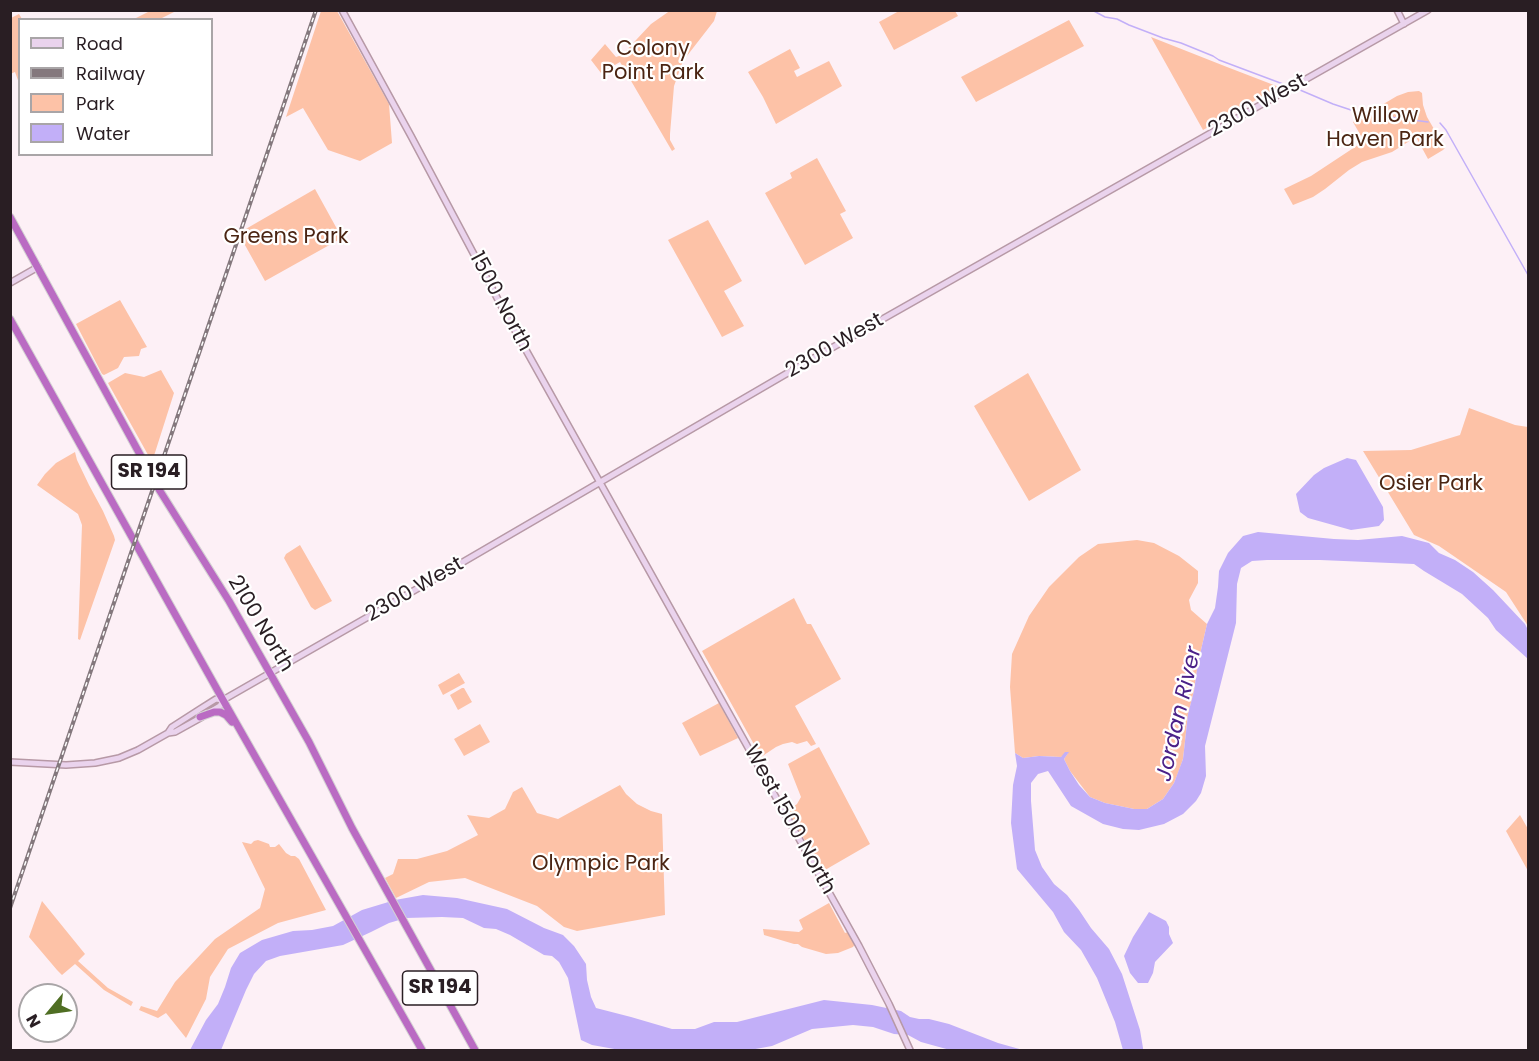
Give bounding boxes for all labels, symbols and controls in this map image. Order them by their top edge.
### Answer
legend [18,18,213,156]
text: Road [76,31,123,56]
park label: Colony Point Park [602,37,704,87]
text: Railway [76,61,145,86]
street label: 2300 West [1204,69,1312,143]
text: Park [76,91,115,116]
park label: Willow Haven Park [1326,104,1444,154]
text: Water [76,121,130,146]
park label: Greens Park [223,225,349,251]
street label: 1500 North [463,248,537,356]
street label: 2300 West [782,308,888,384]
road number: SR 194 [112,455,186,489]
park label: Osier Park [1379,472,1483,498]
street label: 2300 West [362,552,468,628]
street label: 2100 North [221,571,299,677]
water label: Jordan River [1152,644,1208,784]
street label: West 1500 North [738,741,840,899]
park label: Olympic Park [532,852,670,878]
road number: SR 194 [402,971,478,1005]
north arrow [18,983,78,1043]
text: N [21,1010,47,1032]

